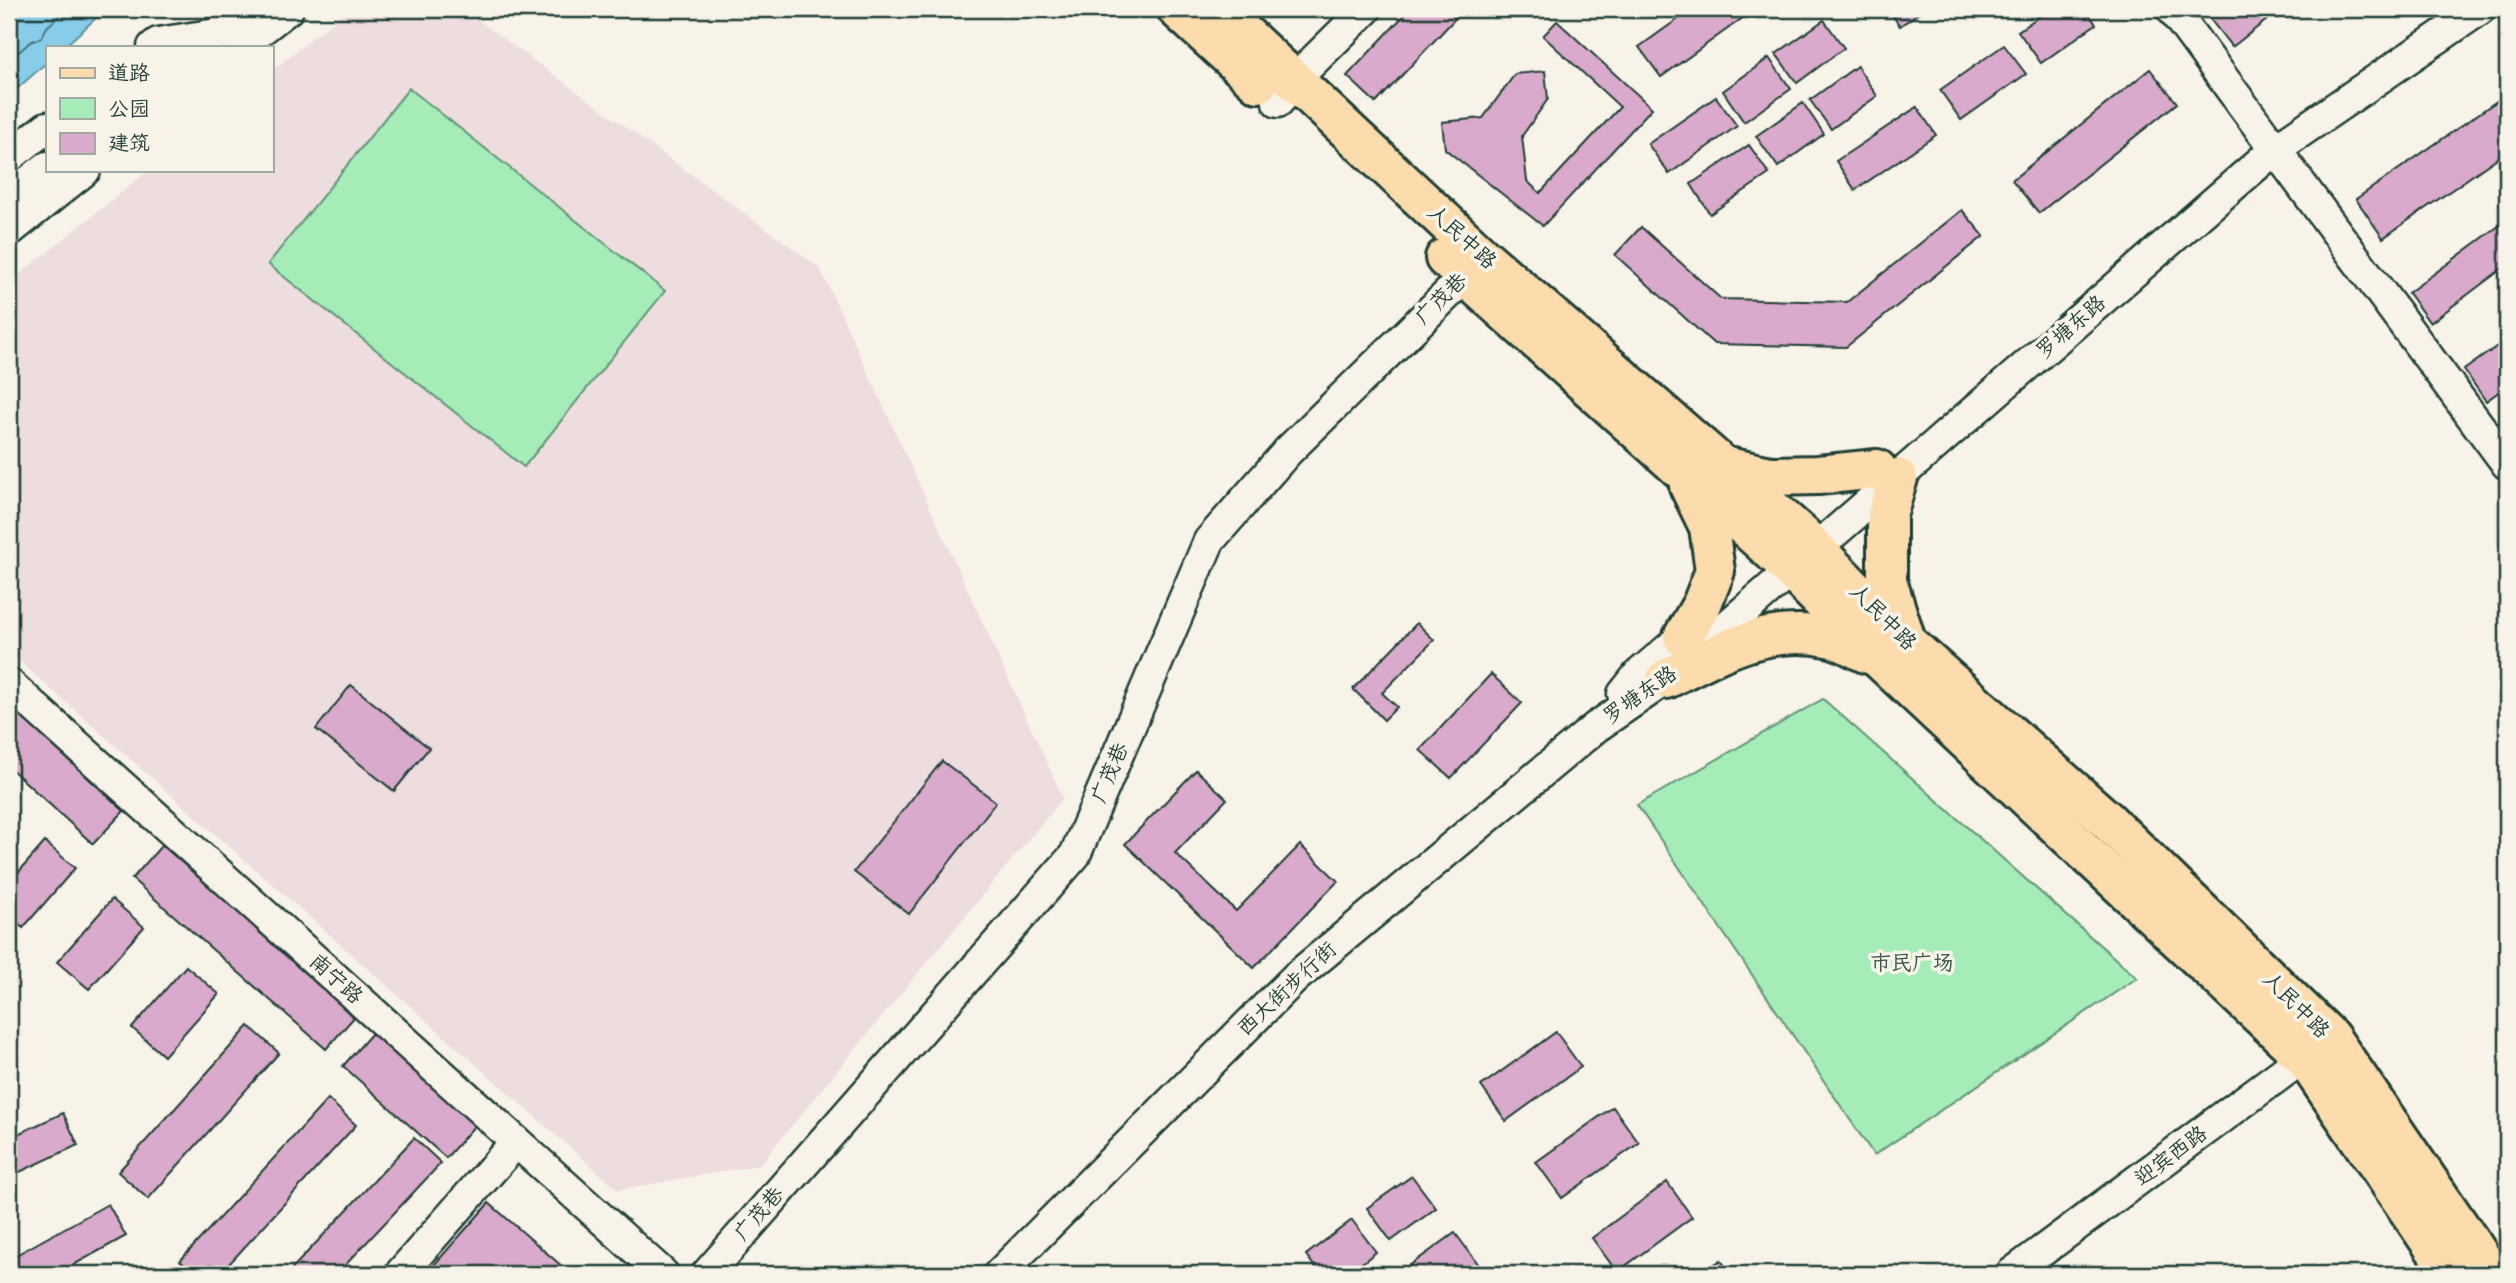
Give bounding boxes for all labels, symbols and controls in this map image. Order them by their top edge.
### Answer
legend [46,46,273,172]
text: 道路 [108,60,150,87]
text: 公园 [108,96,150,123]
text: 建筑 [108,130,150,157]
street label: 人民中路 [1422,199,1502,275]
street label: 广茂巷 [1409,267,1473,331]
street label: 罗塘东路 [2030,289,2112,365]
street label: 人民中路 [1844,578,1922,656]
street label: 罗塘东路 [1598,660,1682,730]
street label: 广茂巷 [1085,739,1135,807]
street label: 西大街步行街 [1232,936,1342,1042]
street label: 南宁路 [304,948,368,1010]
park label: 市民广场 [1870,950,1954,977]
street label: 人民中路 [2257,966,2335,1044]
street label: 迎宾西路 [2129,1120,2213,1192]
street label: 广茂巷 [728,1181,790,1247]

